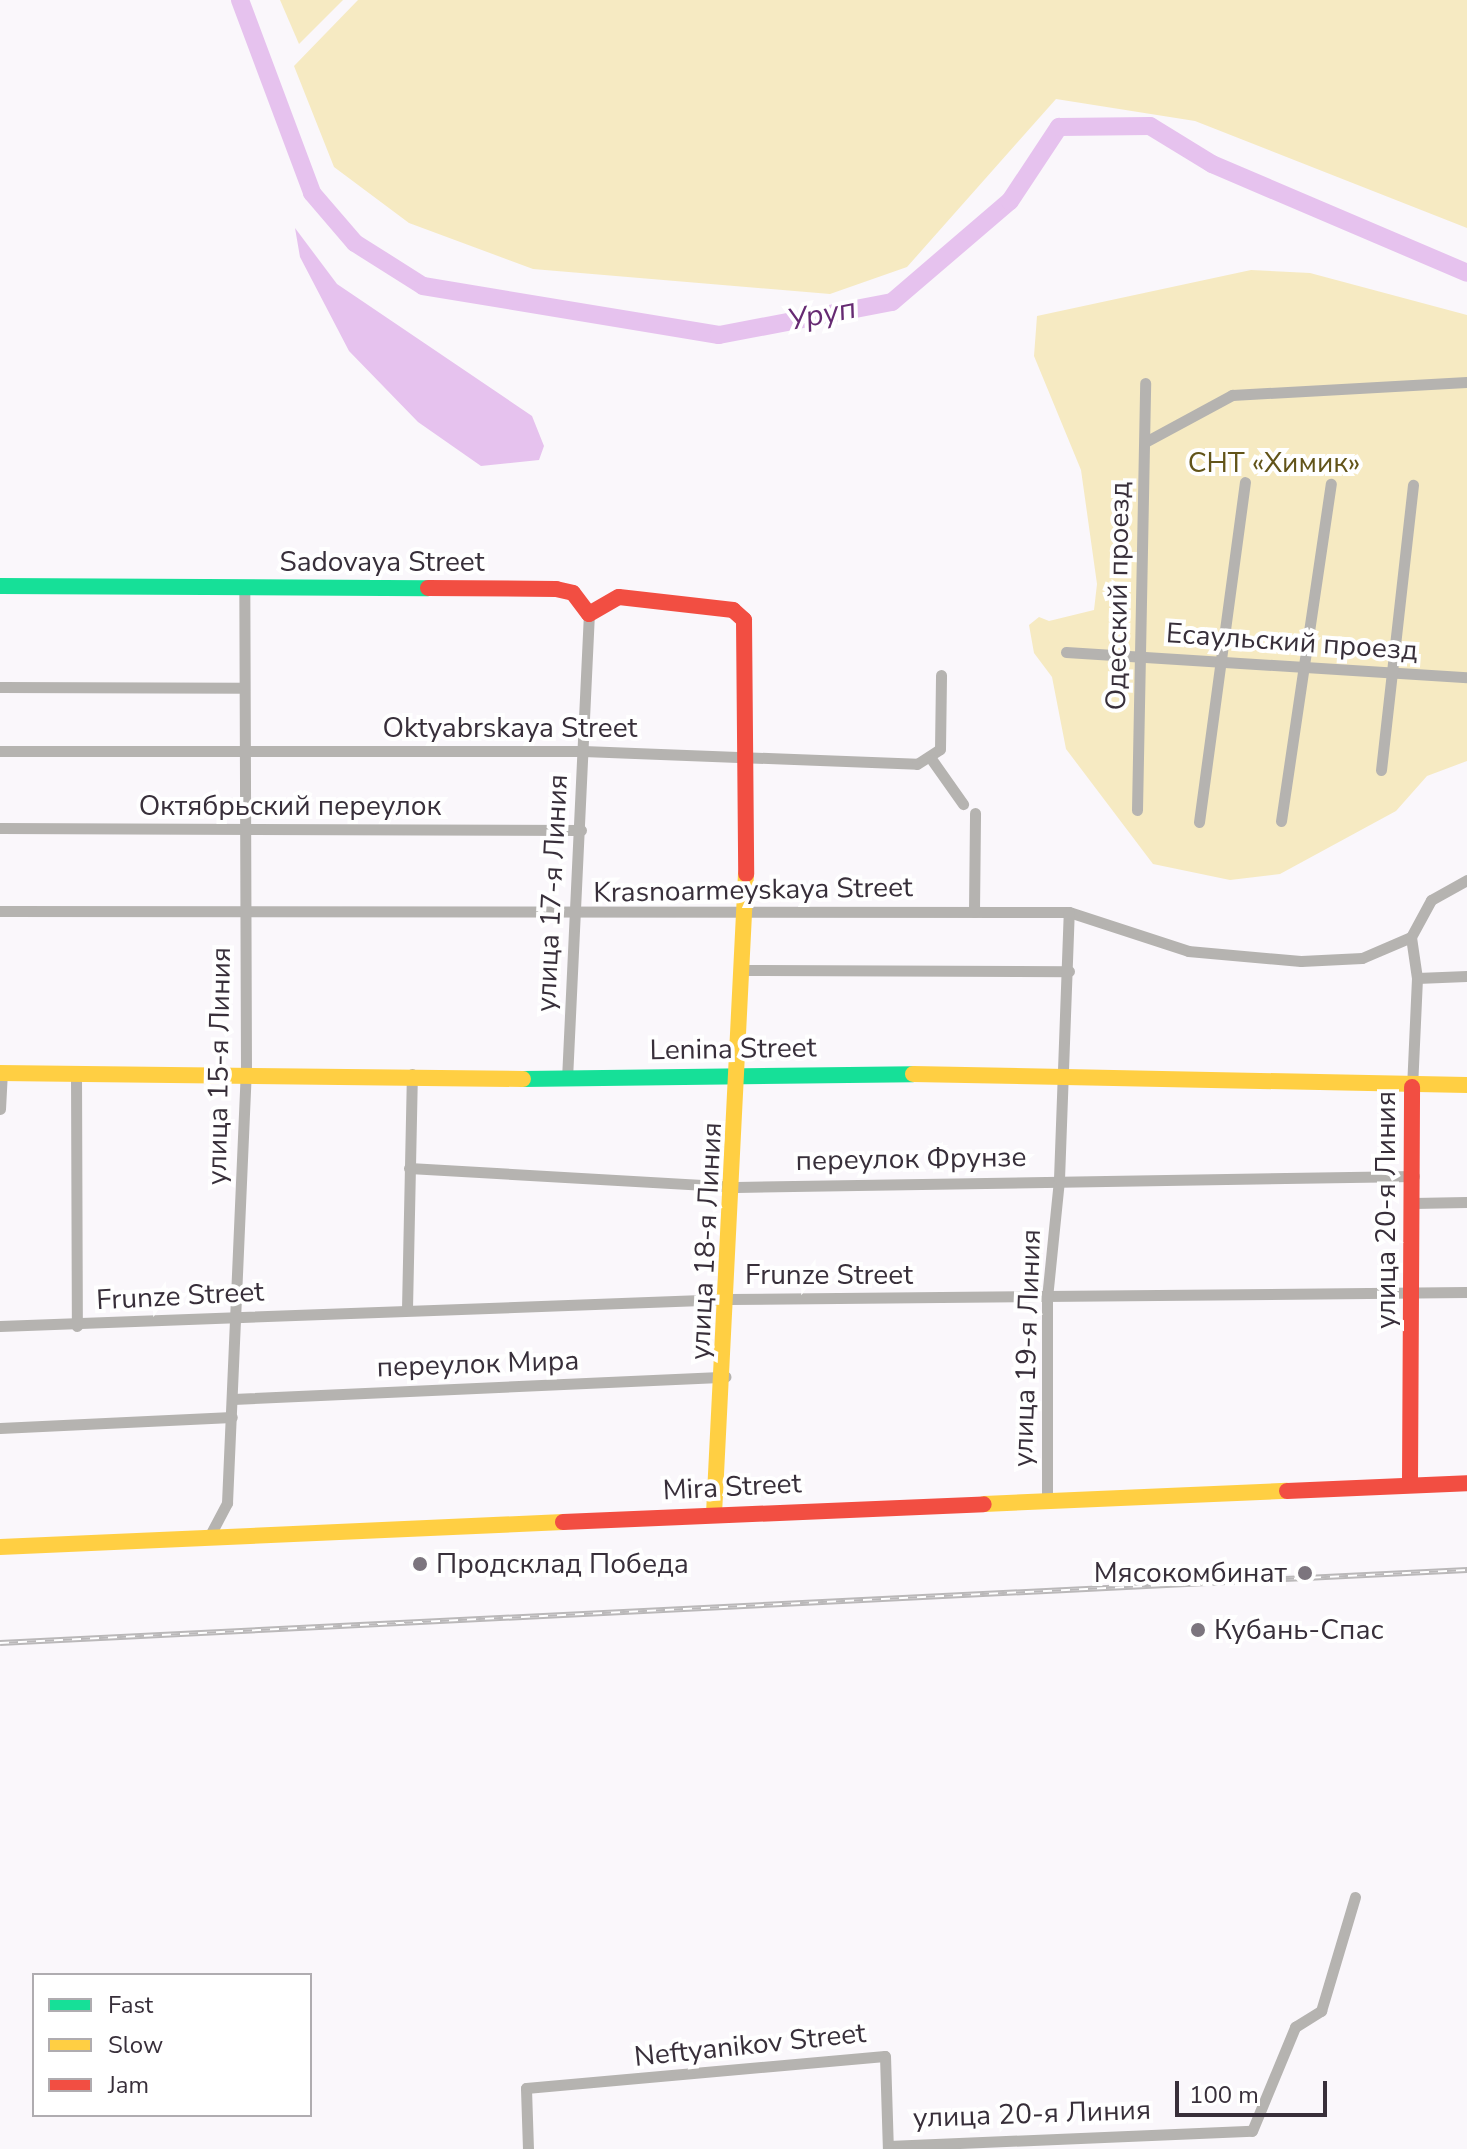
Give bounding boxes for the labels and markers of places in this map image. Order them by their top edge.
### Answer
place label: Продсклад Победа [436,1547,689,1581]
marker: Продсклад Победа [411,1555,429,1573]
place label: Мясокомбинат [1094,1556,1287,1590]
marker: Мясокомбинат [1294,1562,1316,1584]
place label: Кубань-Спас [1214,1613,1384,1647]
marker: Кубань-Спас [1189,1621,1207,1639]

